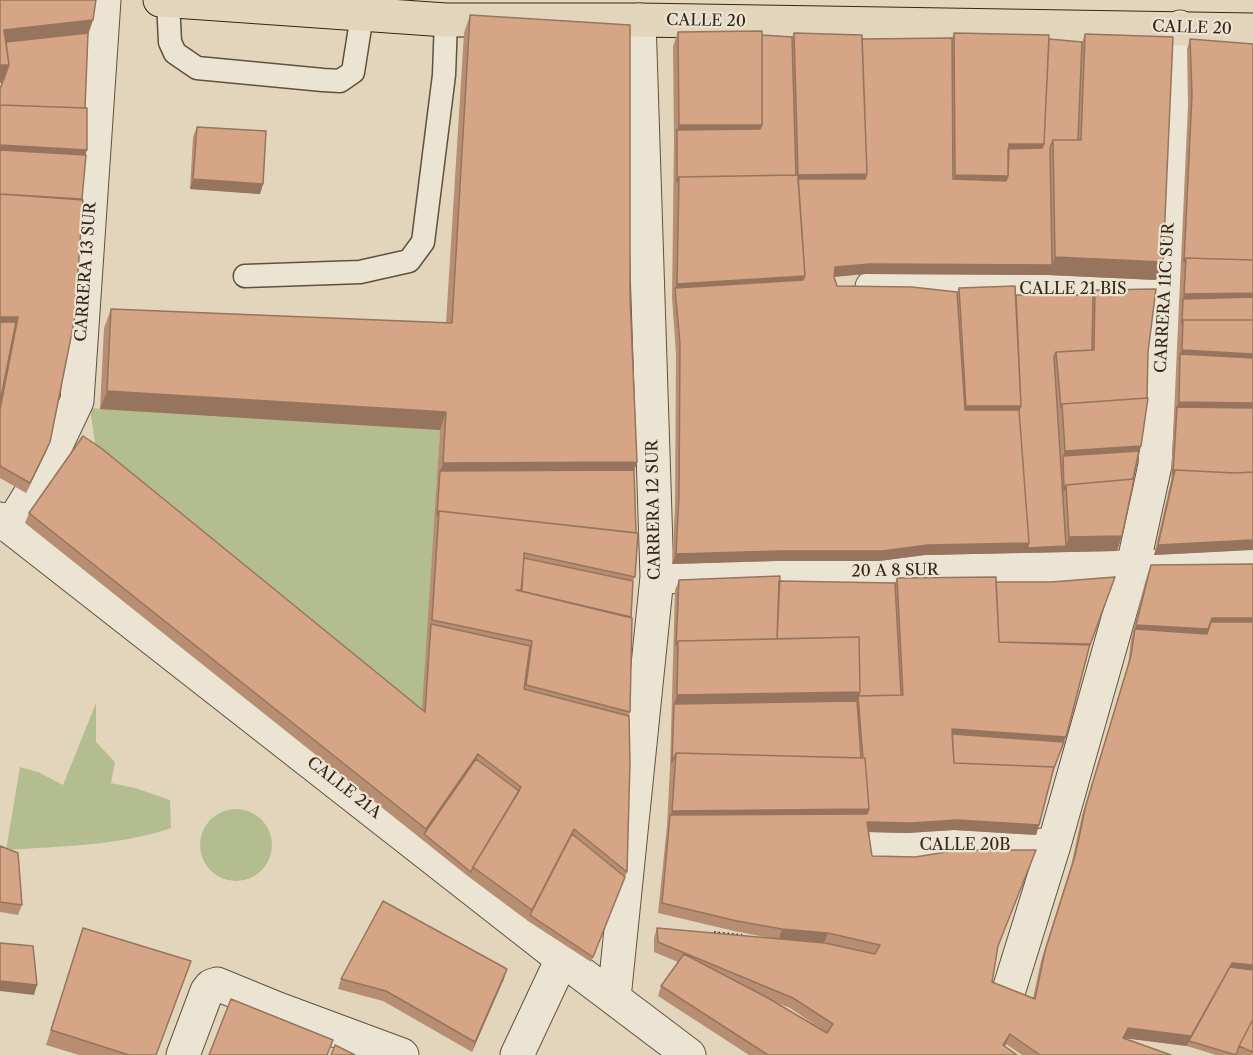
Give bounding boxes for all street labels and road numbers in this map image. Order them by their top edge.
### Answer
street label: CALLE 20 [666,11,746,31]
street label: CALLE 20 [1152,17,1232,39]
street label: CARRERA 13 SUR [72,202,100,342]
street label: CARRERA 11C SUR [1151,223,1179,373]
street label: CALLE 21 BIS [1019,279,1127,299]
street label: CARRERA 12 SUR [643,440,665,580]
street label: 20 A 8 SUR [851,561,939,581]
street label: CALLE 21A [303,753,385,823]
street label: CALLE 20B [920,835,1010,855]

